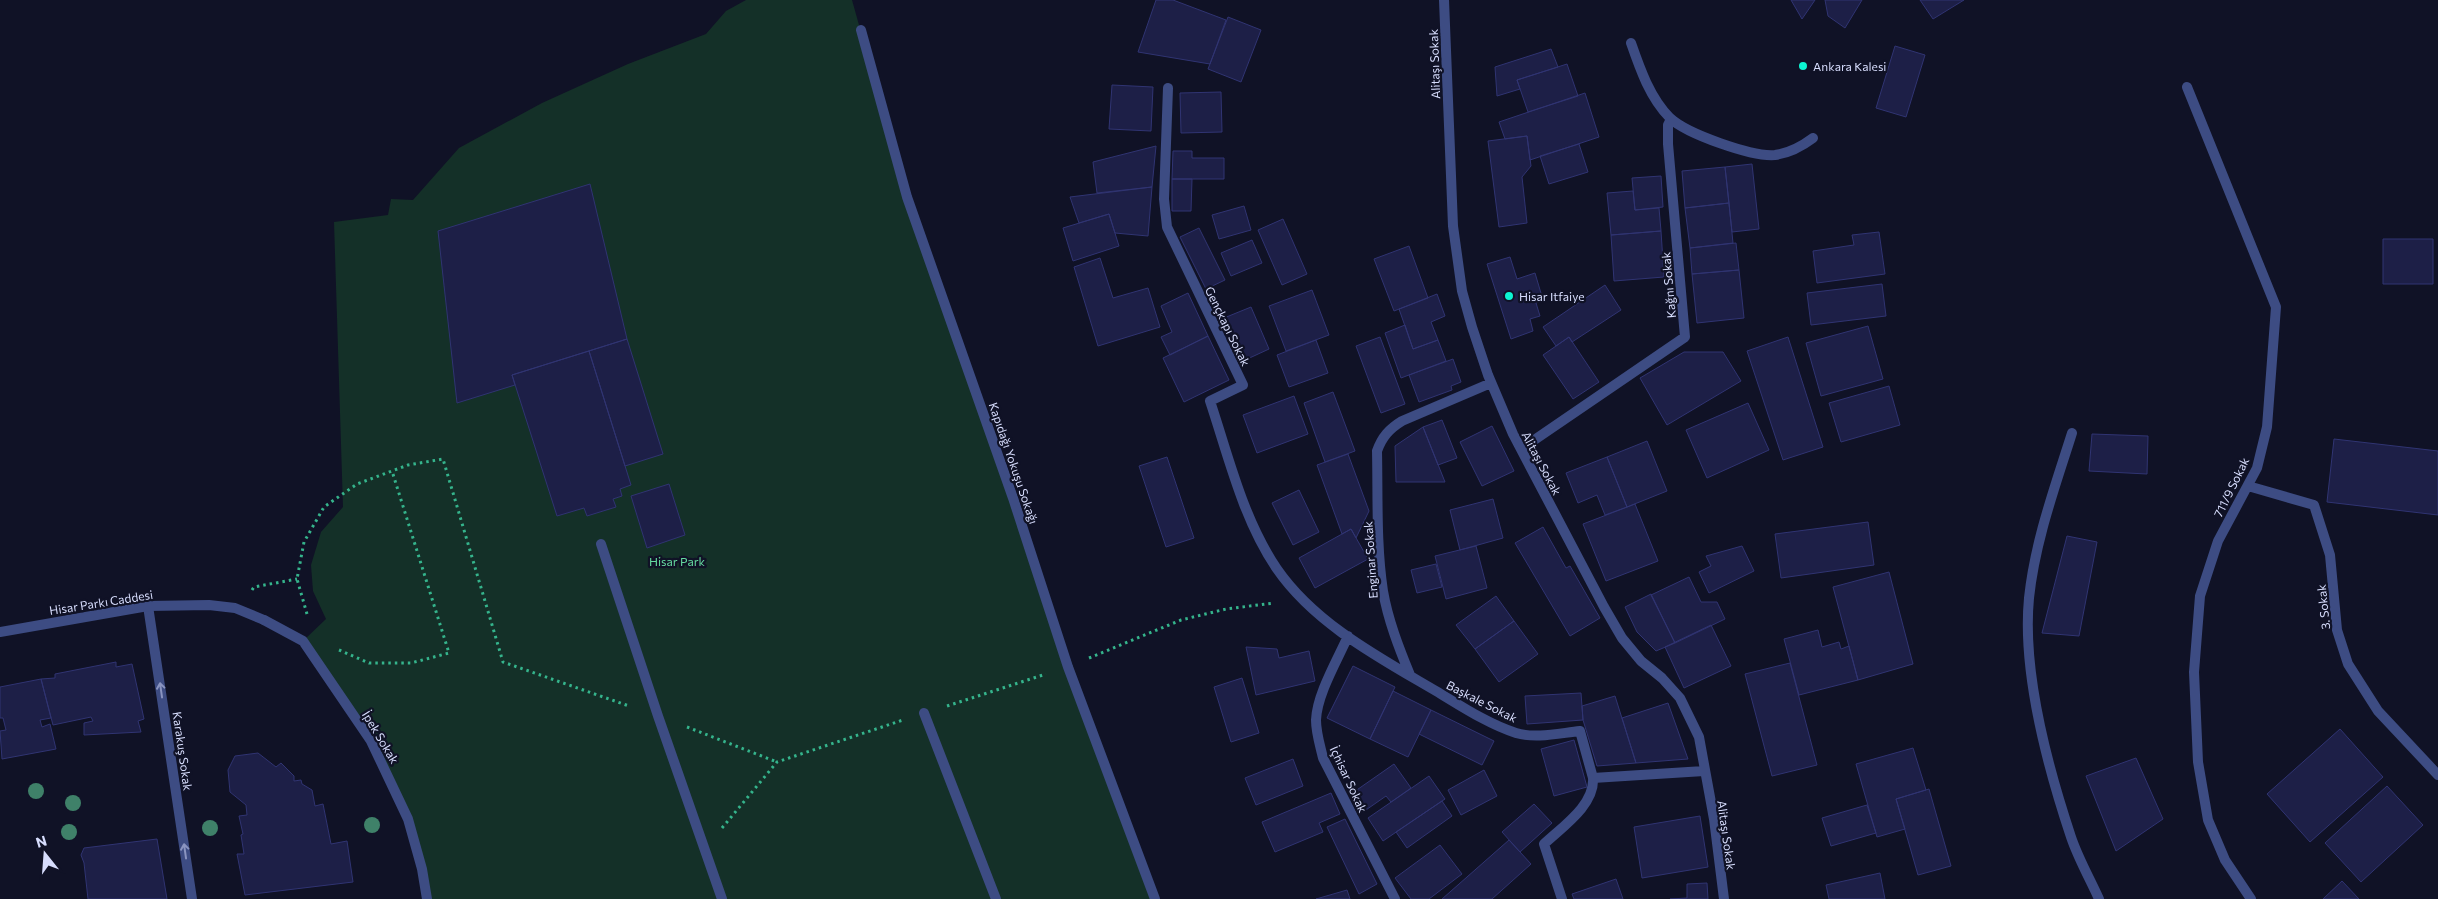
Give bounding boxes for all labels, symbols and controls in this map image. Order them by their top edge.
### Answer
street label: Alitaşı Sokak [1426,28,1442,99]
place label: Ankara Kalesi [1813,59,1886,73]
marker: Ankara Kalesi [1797,60,1809,72]
street label: Kağnı Sokak [1658,251,1678,319]
street label: Gençkapı Sokak [1203,284,1254,368]
place label: Hisar Itfaiye [1519,289,1585,303]
marker: Hisar Itfaiye [1503,290,1515,302]
street label: Kapıdağı Yokuşu Sokağı [987,400,1041,526]
street label: Alitaşı Sokak [1519,429,1565,498]
street label: 711/9 Sokak [2211,454,2252,519]
street label: Enginar Sokak [1360,520,1380,599]
park label: Hisar Park [649,554,705,568]
street label: 3. Sokak [2314,583,2332,630]
street label: Hisar Parkı Caddesi [48,587,154,617]
street label: Başkale Sokak [1444,677,1520,725]
one-way arrow [156,682,166,698]
street label: İpek Sokak [360,708,402,766]
street label: Karakuş Sokak [171,711,196,792]
street label: İçhisar Sokak [1328,744,1371,815]
street label: Alitaşı Sokak [1715,799,1739,871]
north arrow [20,829,70,879]
text: N [34,831,49,851]
one-way arrow [180,843,190,859]

